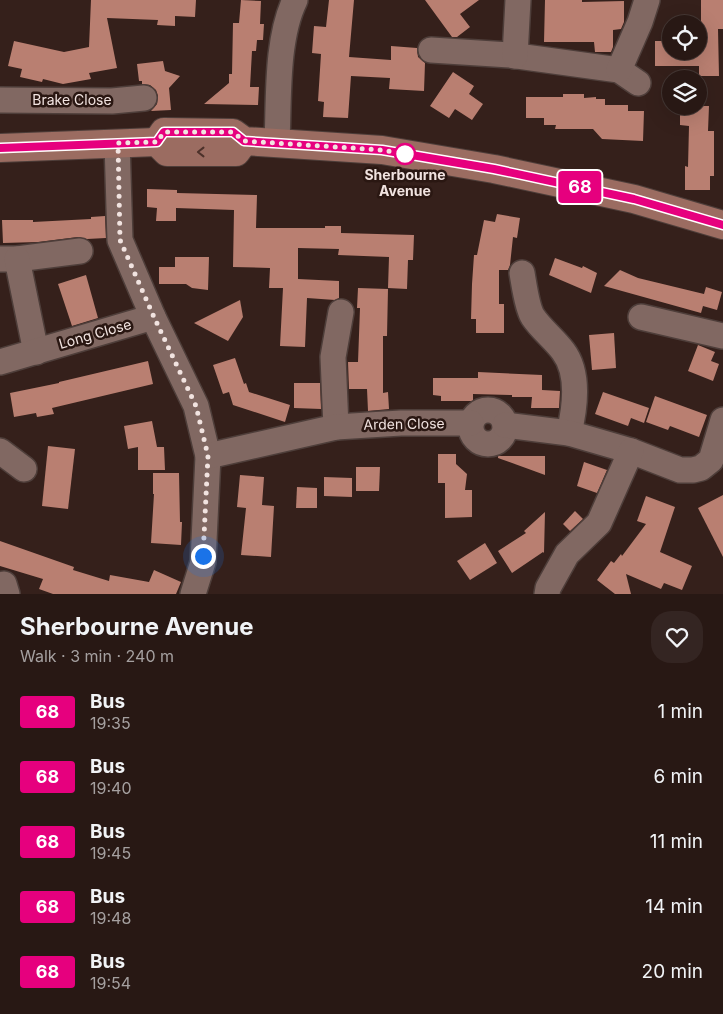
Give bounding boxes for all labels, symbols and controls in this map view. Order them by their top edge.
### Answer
map controls [662,15,707,115]
button: locate [662,15,707,60]
button: layers [662,70,707,115]
street label: Brake Close [32,91,112,108]
marker: Sherbourne Avenue [394,143,416,165]
one-way arrow [197,147,204,157]
place label: Sherbourne Avenue [364,166,446,199]
line badge: 68 [558,171,602,203]
text: 68 [568,176,592,197]
street label: Long Close [57,315,133,352]
street label: Arden Close [363,414,445,433]
your location [191,544,216,569]
button: heart [651,611,703,663]
text: Sherbourne Avenue [20,612,253,641]
text: Walk · 3 min · 240 m [20,646,174,666]
text: Bus [90,690,125,713]
text: 1 min [657,700,703,723]
text: 68 [36,701,59,722]
text: 19:35 [90,713,131,733]
text: Bus [90,755,125,778]
text: 6 min [653,765,703,788]
text: 68 [36,766,59,787]
text: 19:40 [90,778,131,798]
text: Bus [90,820,125,843]
text: 11 min [650,830,703,853]
text: 68 [36,831,59,852]
text: 19:45 [90,843,131,863]
text: Bus [90,885,125,908]
text: 14 min [645,895,703,918]
text: 68 [36,896,59,917]
text: 19:48 [90,908,131,928]
text: Bus [90,950,125,973]
text: 20 min [642,960,703,983]
text: 68 [36,961,59,982]
text: 19:54 [90,973,131,993]

